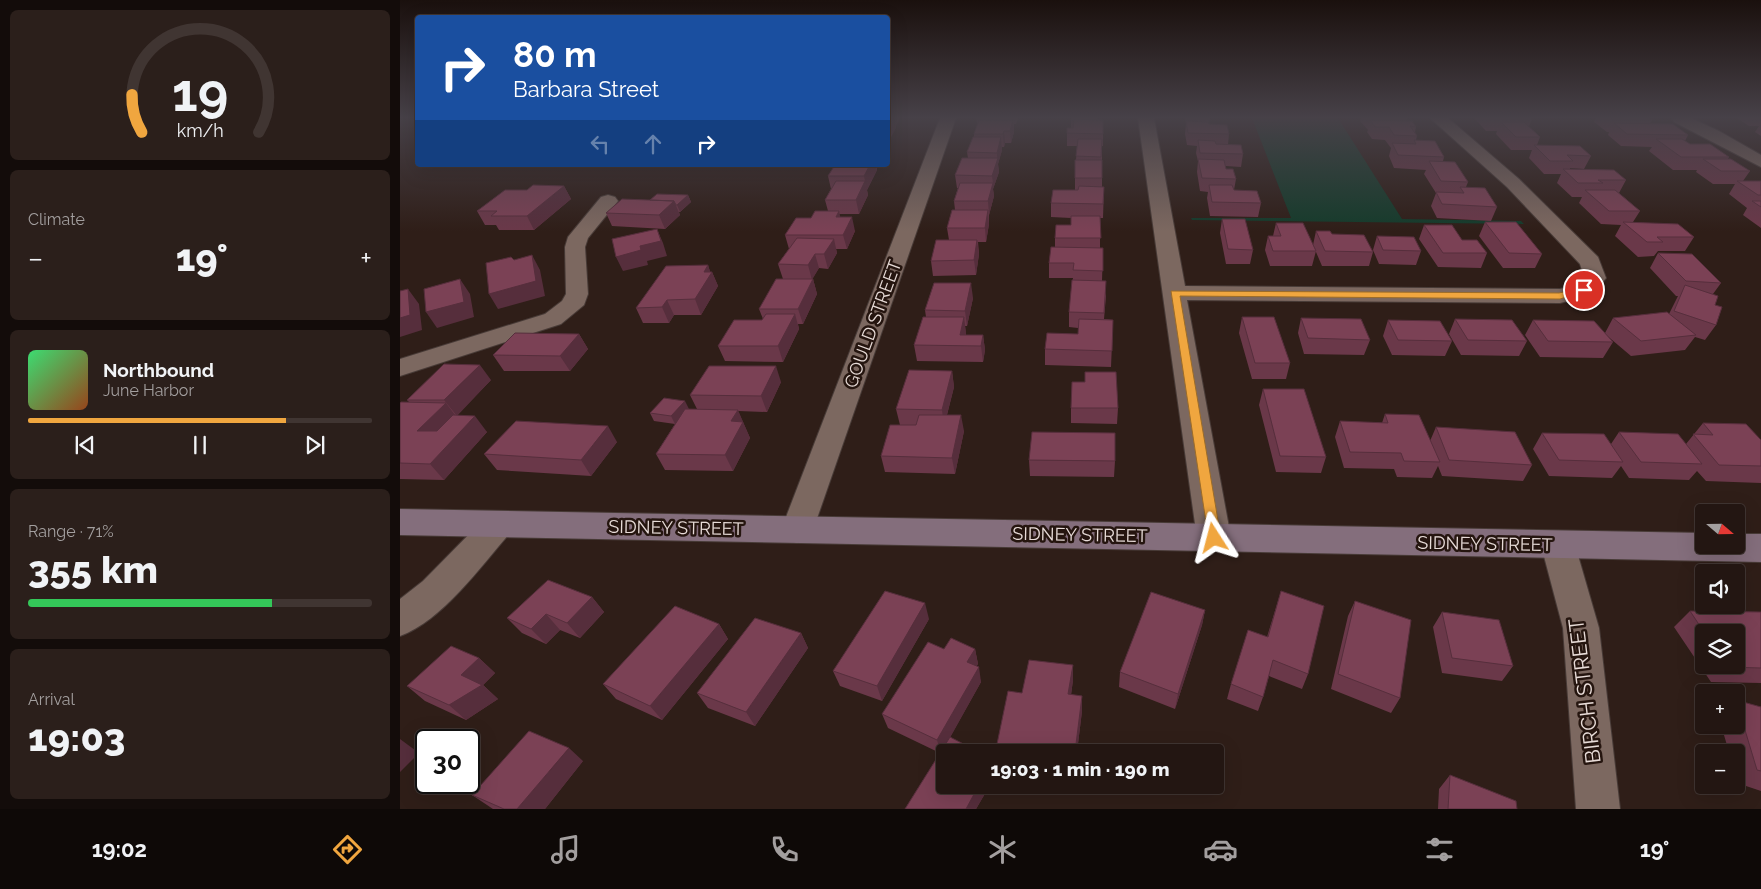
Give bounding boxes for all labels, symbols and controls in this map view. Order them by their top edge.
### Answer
text: 80 m [513,34,597,75]
icon: right [430,35,495,100]
text: 19 [172,62,228,123]
text: Barbara Street [513,76,659,102]
text: km/h [176,120,224,141]
icon: left [586,130,614,158]
icon: ahead [639,130,667,158]
icon: right [692,130,720,158]
text: Climate [28,210,85,229]
text: 19° [176,235,228,280]
text: − [28,242,43,275]
text: + [360,242,372,275]
street label: GOULD STREET [840,257,905,391]
pin [1563,269,1605,311]
icon: arrive [1570,276,1598,304]
text: Northbound [103,359,214,381]
text: June Harbor [103,381,194,400]
icon: previous [71,431,99,459]
icon: pause [186,431,214,459]
icon: next [301,431,329,459]
north arrow [1695,504,1745,554]
map controls [1695,504,1745,794]
position arrow [1187,511,1239,563]
street label: SIDNEY STREET [608,516,744,539]
text: Range · 71% [28,522,114,541]
street label: SIDNEY STREET [1012,523,1148,546]
street label: SIDNEY STREET [1417,532,1553,555]
text: 355 km [28,547,158,592]
button: sound [1695,564,1745,614]
street label: BIRCH STREET [1563,617,1606,765]
button: layers [1695,624,1745,674]
button: + [1695,684,1745,734]
text: Arrival [28,690,75,709]
text: 19:03 [28,715,125,760]
speed limit sign: 30 [415,729,480,794]
button: − [1695,744,1745,794]
text: 19:03 · 1 min · 190 m [990,758,1170,780]
icon: directions [330,832,365,867]
icon: music [548,832,583,867]
icon: phone [767,832,802,867]
icon: climate [985,832,1020,867]
icon: car [1203,832,1238,867]
icon: filters [1422,832,1457,867]
text: 19:02 [92,836,147,862]
text: 19° [1640,836,1669,862]

